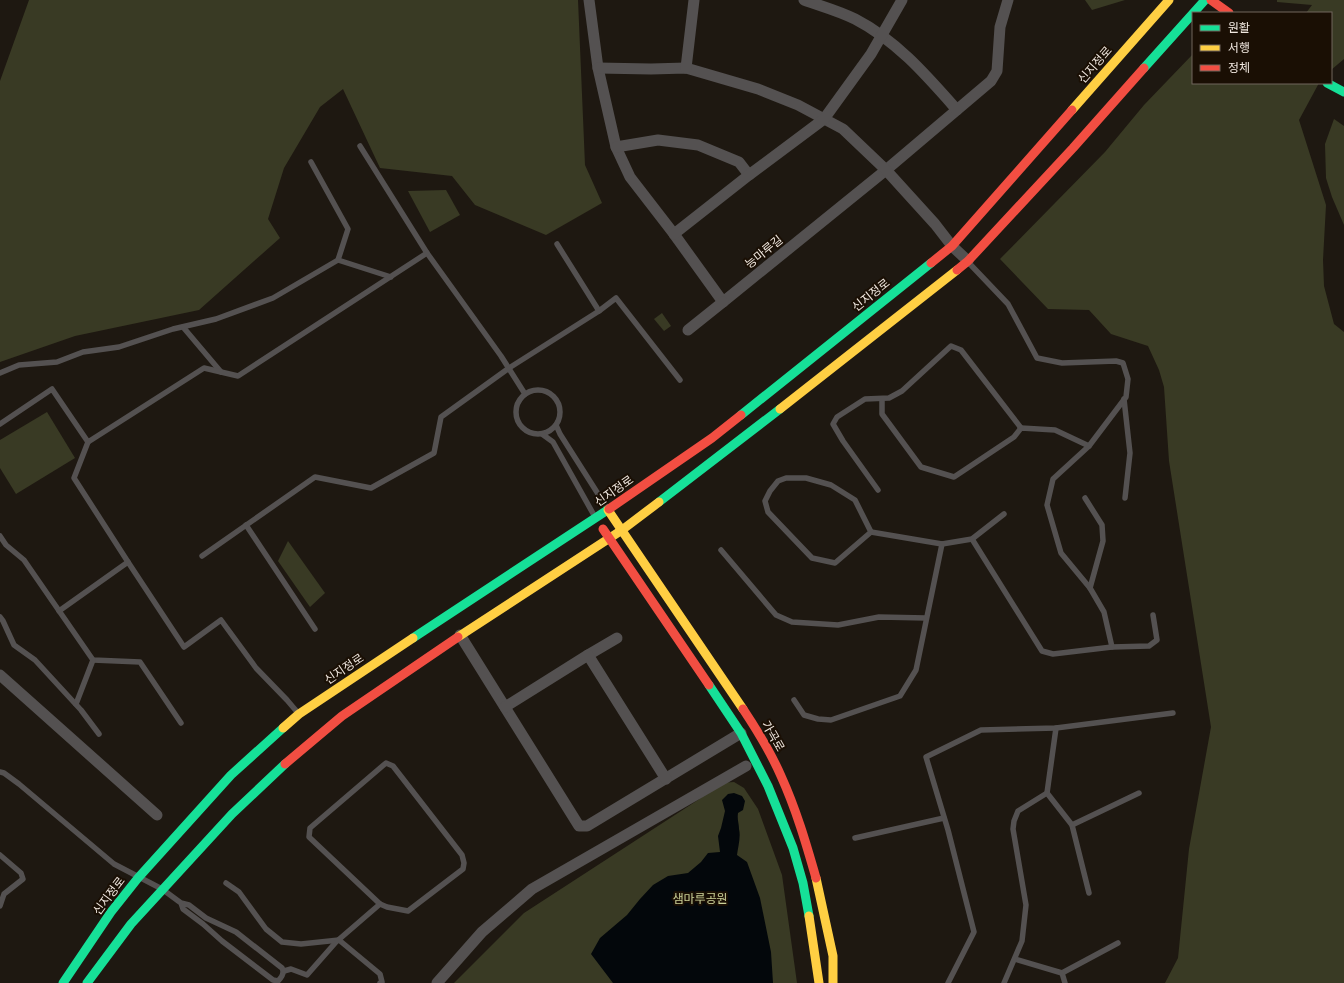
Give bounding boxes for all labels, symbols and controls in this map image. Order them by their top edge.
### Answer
legend [1192,12,1332,84]
text: 원활 [1228,20,1250,35]
text: 서행 [1228,40,1250,55]
street label: 신지정로 [1074,43,1115,86]
text: 정체 [1228,60,1250,75]
street label: 능마루길 [742,232,786,271]
street label: 신지정로 [849,275,893,314]
street label: 신지정로 [591,472,636,509]
street label: 신지정로 [321,650,366,687]
street label: 가곡로 [759,718,788,754]
street label: 신지정로 [89,874,128,918]
park label: 샘마루공원 [672,891,728,906]

